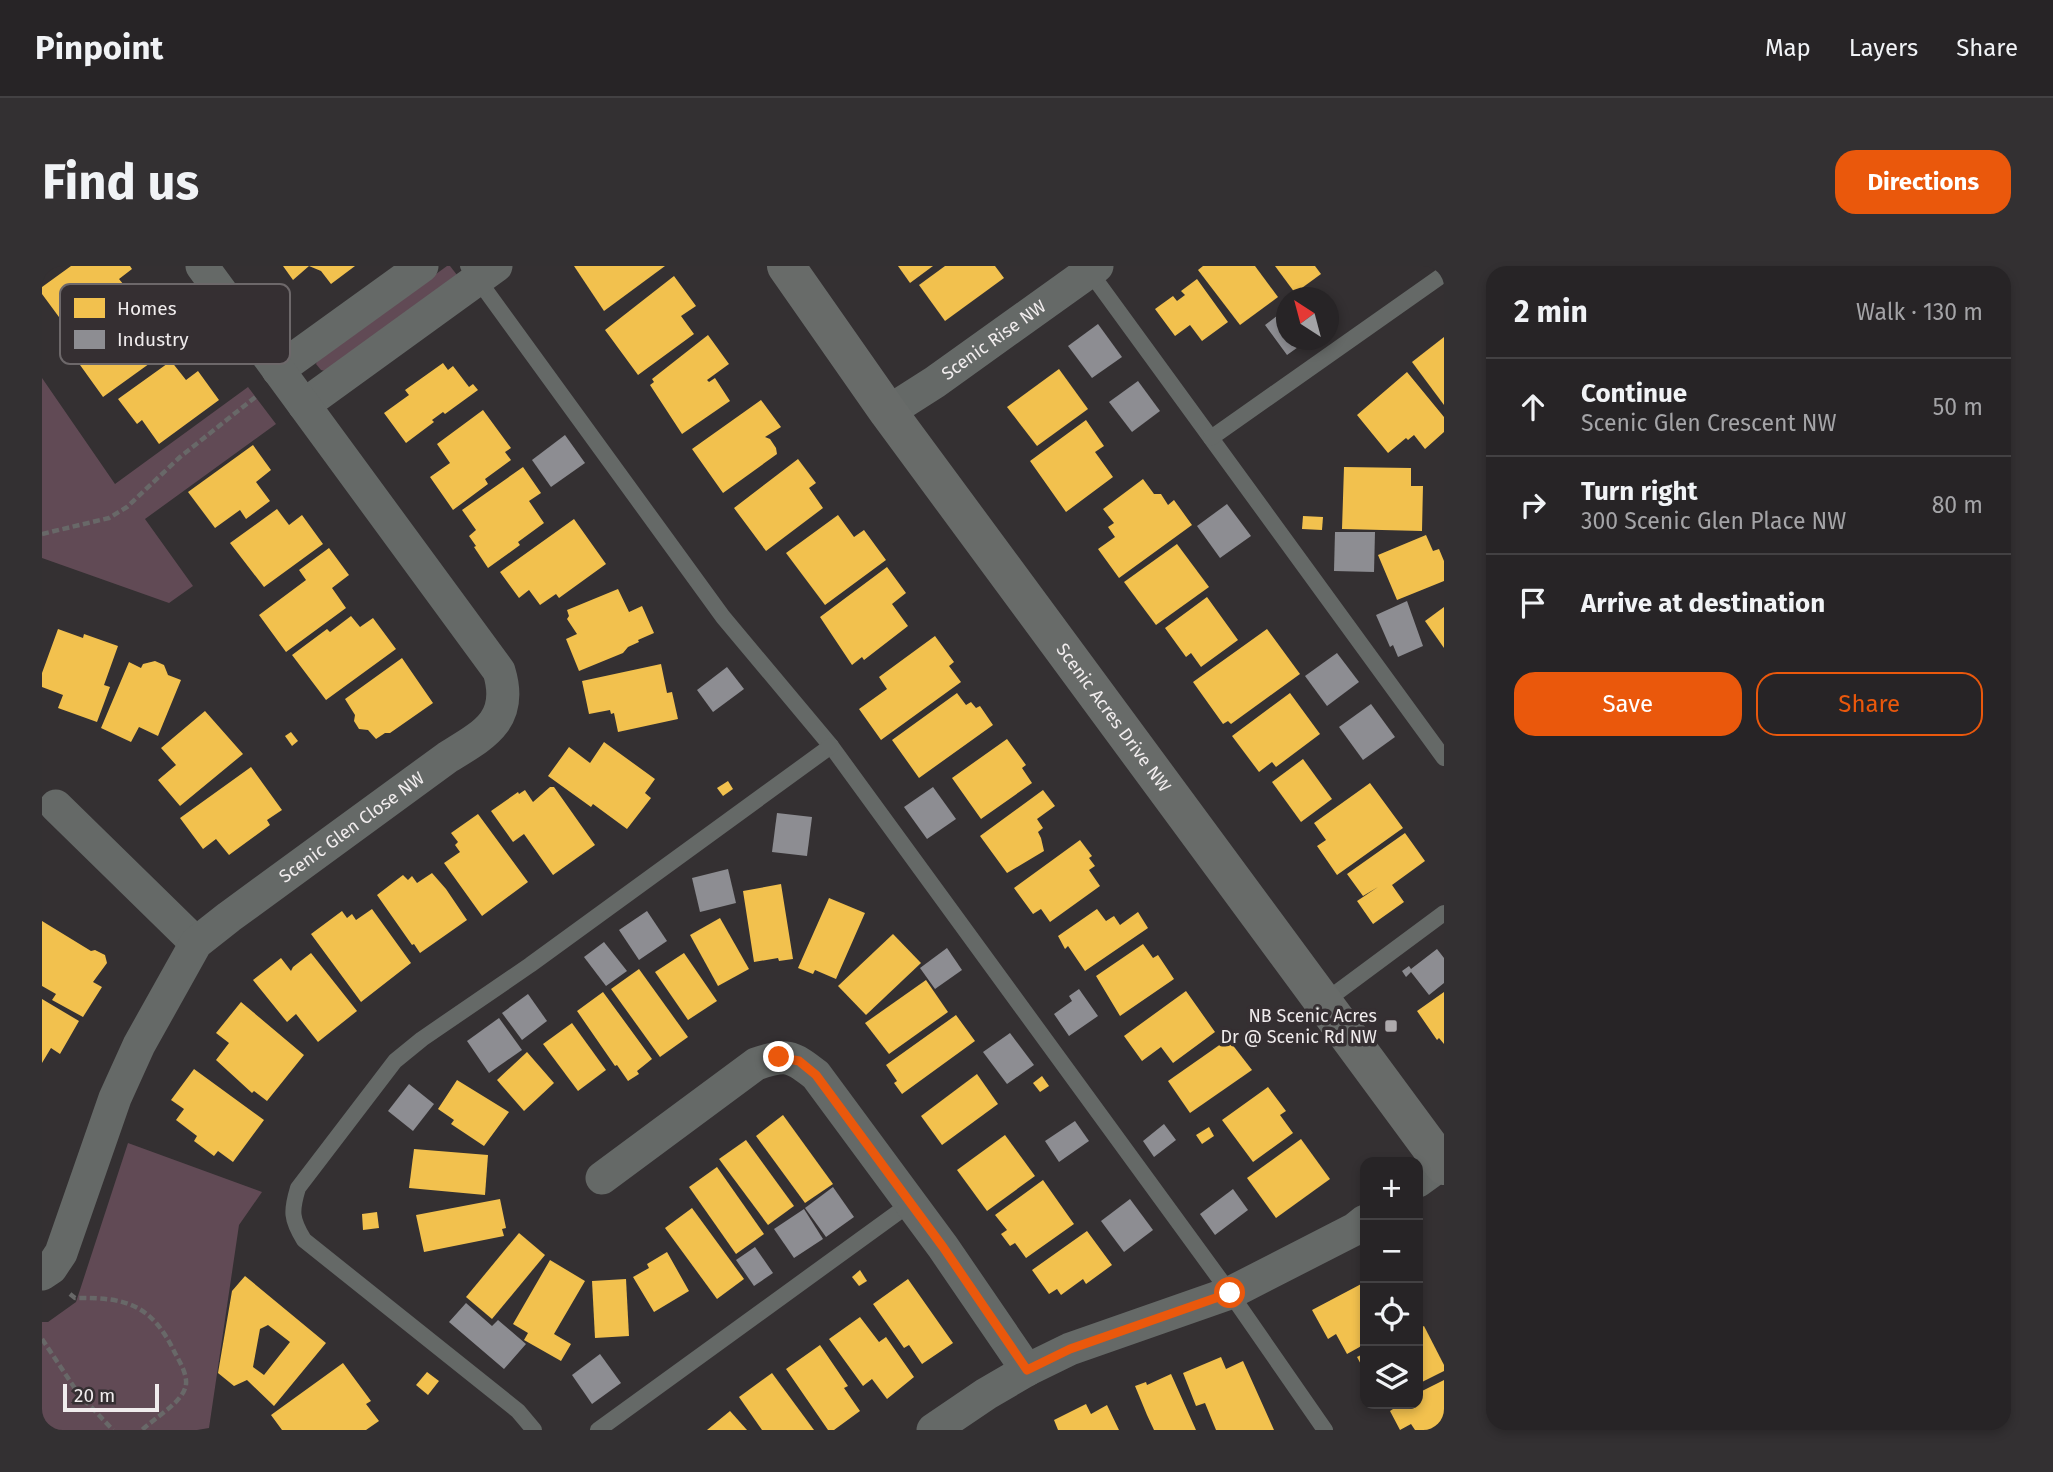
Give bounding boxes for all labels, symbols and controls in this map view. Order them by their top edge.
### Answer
text: Pinpoint [35,28,163,68]
text: Map [1765,34,1811,62]
text: Layers [1849,34,1918,62]
text: Share [1956,34,2018,62]
button: Directions [1835,150,2011,214]
text: Find us [42,153,199,212]
legend [60,284,290,364]
north arrow [1276,287,1339,350]
text: 2 min [1514,294,1588,330]
street label: Scenic Rise NW [937,295,1050,385]
text: Homes [117,297,177,320]
text: Walk · 130 m [1856,298,1983,326]
text: Industry [117,328,189,351]
text: Continue [1581,378,1687,409]
icon: ahead [1514,388,1552,426]
text: 50 m [1933,393,1983,421]
text: Scenic Glen Crescent NW [1581,409,1837,437]
text: Turn right [1581,476,1698,507]
icon: right [1514,486,1552,524]
text: 80 m [1932,491,1983,519]
text: 300 Scenic Glen Place NW [1581,507,1846,535]
icon: arrive [1514,584,1552,622]
text: Arrive at destination [1581,588,1825,619]
street label: Scenic Acres Drive NW [1051,639,1176,797]
button: Save [1514,672,1742,736]
button: Share [1756,672,1983,736]
street label: Scenic Glen Close NW [275,767,429,888]
place label: NB Scenic Acres Dr @ Scenic Rd NW [1220,1005,1377,1048]
marker: NB Scenic Acres Dr @ Scenic Rd NW [1383,1018,1399,1034]
route end [763,1041,794,1072]
map controls [1360,1157,1423,1409]
button: + [1360,1157,1423,1220]
button: − [1360,1220,1423,1283]
route start [1214,1277,1245,1308]
button: locate [1360,1283,1423,1346]
button: layers [1360,1346,1423,1409]
scale bar [63,1381,159,1413]
text: 20 m [74,1384,115,1407]

